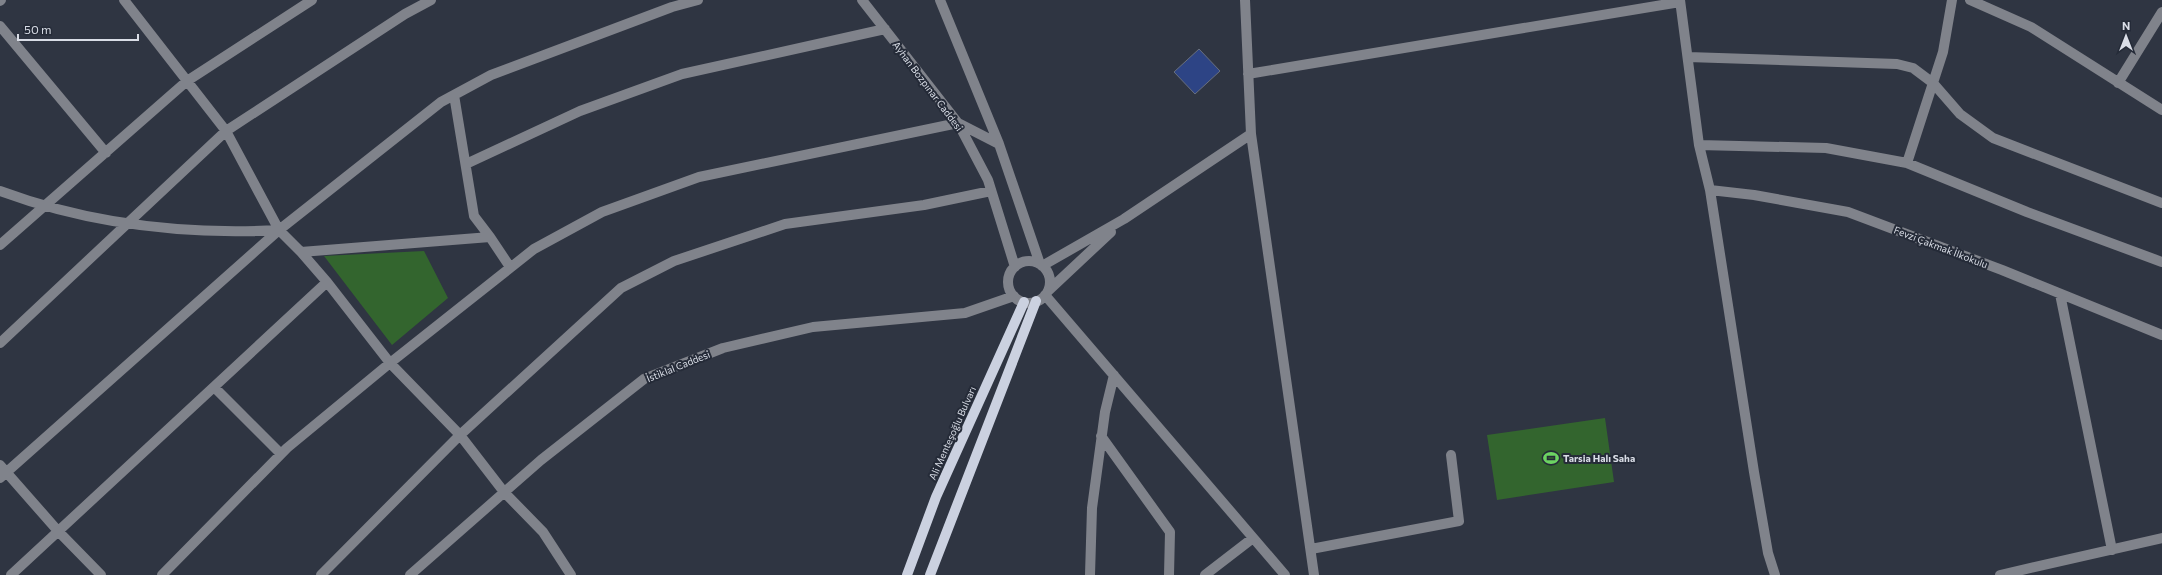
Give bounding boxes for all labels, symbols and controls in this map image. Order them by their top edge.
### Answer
scale bar [18,16,138,42]
north arrow [2106,16,2146,56]
text: N [2122,19,2130,32]
text: 50 m [24,22,52,36]
street label: Ayhan Bozpınar Caddesi [890,39,966,133]
street label: Fevzi Çakmak İlkokulu [1892,224,1990,270]
street label: İstiklal Caddesi [644,348,712,384]
street label: Ali Menteşoğlu Bulvarı [926,384,978,482]
sports icon: Tarsia Halı Saha [1542,449,1560,467]
place label: Tarsia Halı Saha [1563,452,1635,464]

